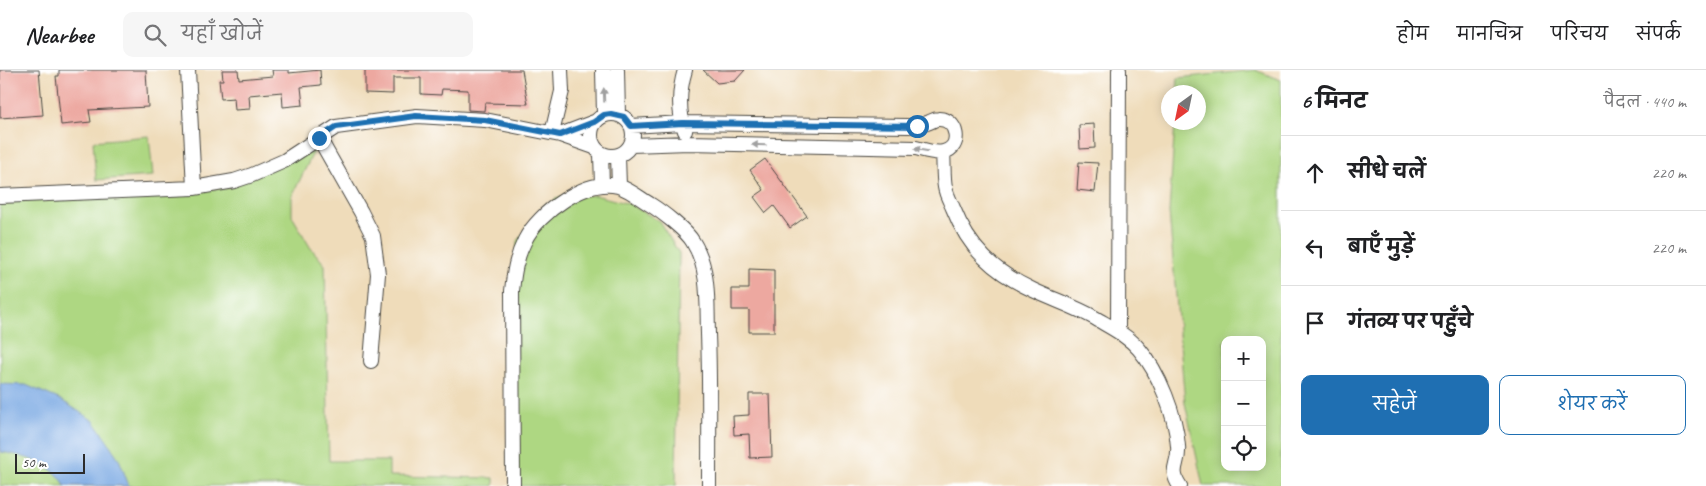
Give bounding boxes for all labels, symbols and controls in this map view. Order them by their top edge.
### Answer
search box [123,12,473,57]
text: Nearbee [25,20,93,50]
icon: search [141,21,169,49]
text: यहाँ खोजें [181,22,263,46]
text: होम [1397,23,1429,45]
text: मानचित्र [1457,23,1523,45]
text: परिचय [1551,23,1608,45]
text: संपर्क [1636,23,1681,45]
north arrow [1161,85,1206,130]
one-way arrow [599,87,607,103]
text: 6 मिनट [1301,88,1367,114]
text: पैदल · 440 m [1604,92,1686,112]
route start [906,115,929,138]
route end [308,127,331,150]
one-way arrow [751,141,767,149]
one-way arrow [913,145,929,153]
icon: ahead [1301,159,1329,187]
text: सीधे चलें [1348,160,1426,184]
text: 220 m [1652,163,1686,183]
icon: left [1301,234,1329,262]
text: बाएँ मुड़ें [1348,235,1414,259]
text: 220 m [1652,238,1686,258]
icon: arrive [1301,309,1329,337]
text: गंतव्य पर पहुँचे [1348,310,1473,334]
map controls [1221,336,1266,471]
button: + [1221,336,1266,381]
button: सहेजें [1301,375,1489,435]
button: शेयर करें [1499,375,1686,435]
button: − [1221,381,1266,426]
button: locate [1221,426,1266,471]
scale bar [15,451,85,474]
text: 50 m [22,454,46,471]

